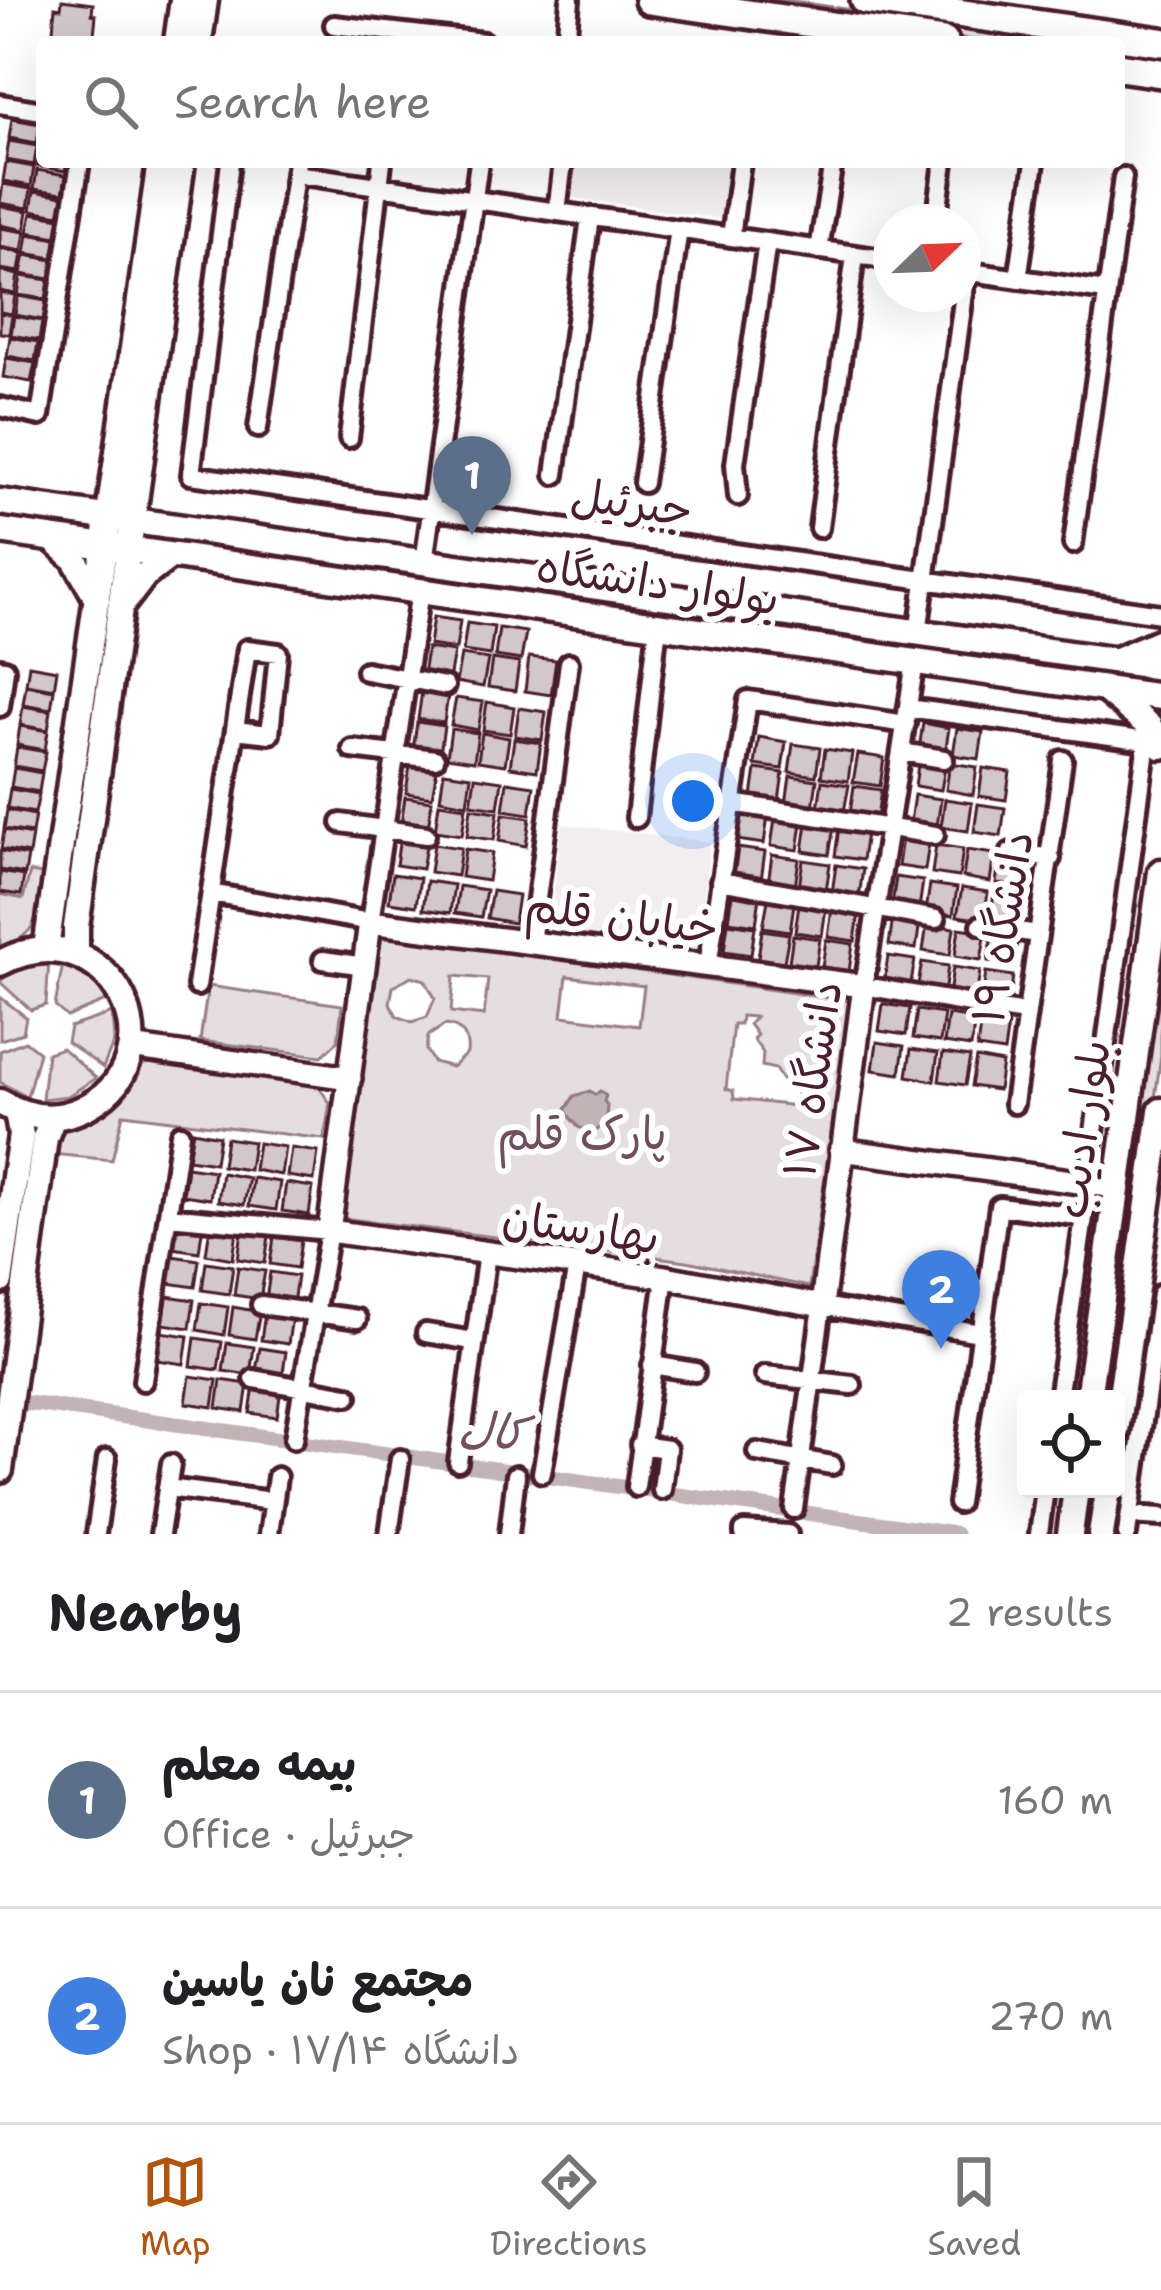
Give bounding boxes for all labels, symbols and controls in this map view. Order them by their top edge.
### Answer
search box [36,36,1125,168]
icon: search [78,69,144,135]
text: Search here [174,72,431,132]
north arrow [873,204,981,312]
pin: 1 [433,436,511,535]
street label: جبرئیل [567,464,697,540]
street label: بولوار دانشگاه [533,535,783,629]
your location [663,771,723,831]
street label: دانشگاه ۱۹ [957,826,1047,1028]
street label: خیابان قلم [521,874,722,964]
street label: دانشگاه ۱۷ [769,977,855,1181]
street label: بلوار ادیب [1040,1036,1124,1222]
park label: پارک قلم [497,1103,667,1169]
street label: بهارستان [499,1186,663,1268]
pin: 2 [902,1250,980,1349]
map controls [1017,1390,1125,1498]
button: locate [1017,1390,1125,1498]
water label: کال [456,1394,537,1467]
text: Nearby [48,1578,243,1646]
text: 2 results [946,1586,1113,1638]
text: بیمه معلم [162,1734,356,1794]
text: 1 [78,1774,96,1826]
text: 160 m [998,1774,1113,1826]
text: Office · جبرئیل [162,1808,415,1860]
text: مجتمع نان یاسین [162,1950,473,2010]
text: 2 [73,1990,101,2042]
text: 270 m [988,1990,1113,2042]
text: Shop · دانشگاه ۱۷/۱۴ [162,2024,519,2076]
tab: Map [140,2149,211,2266]
tab: Directions [490,2149,648,2266]
tab: Saved [927,2149,1021,2266]

